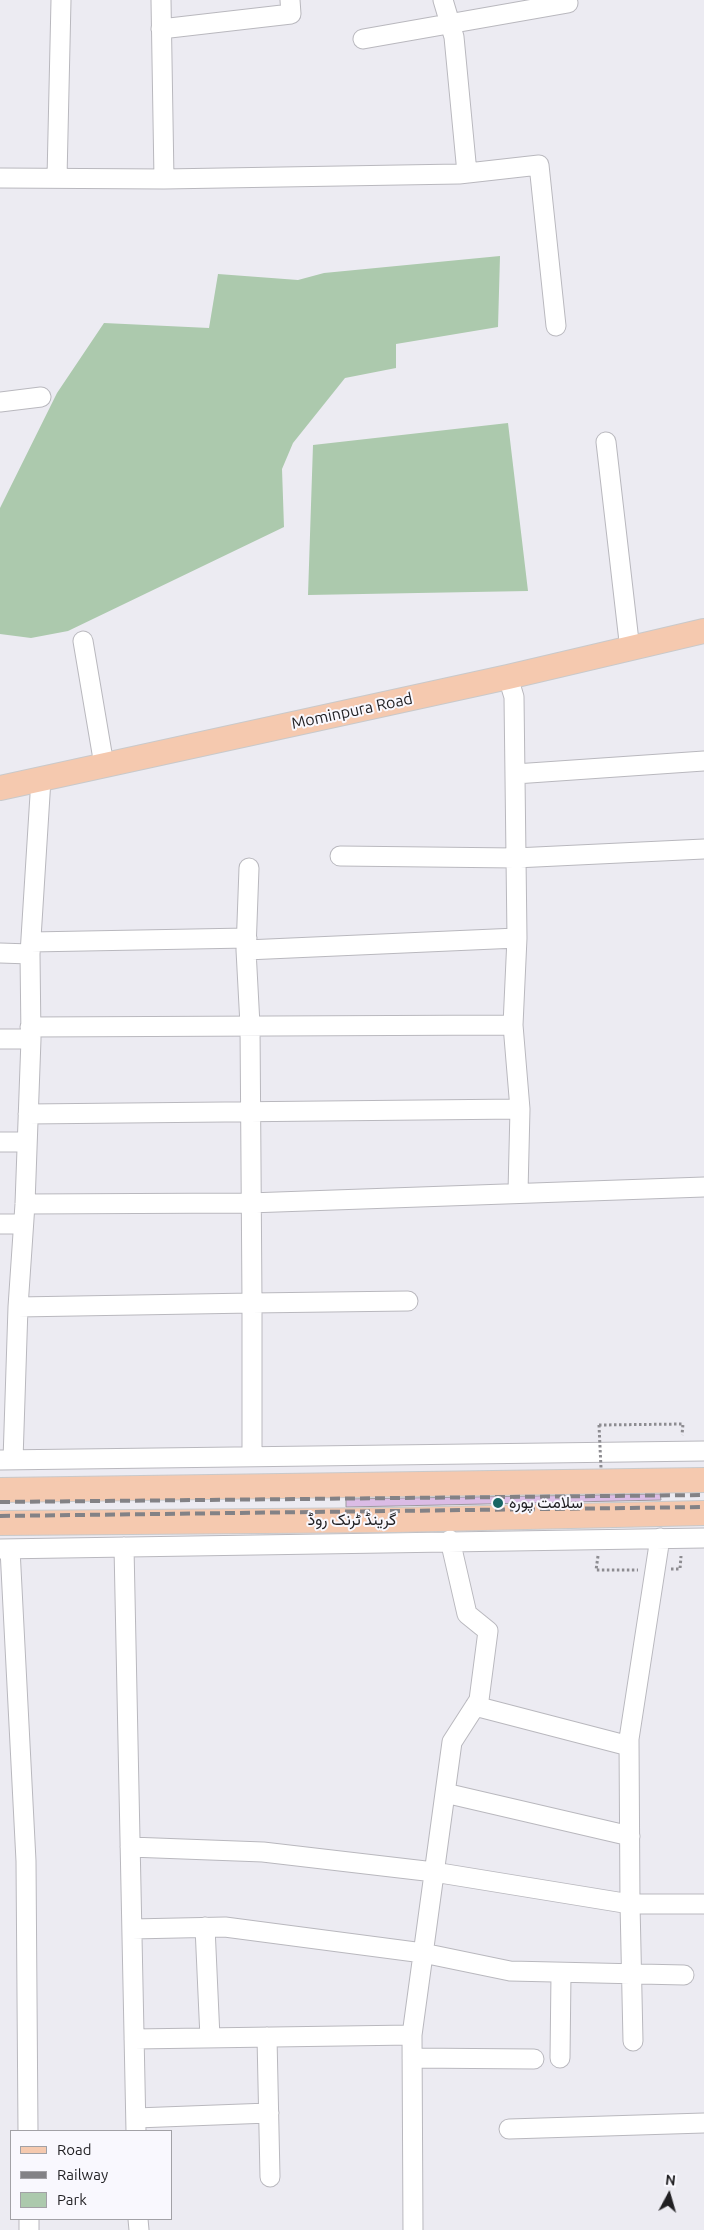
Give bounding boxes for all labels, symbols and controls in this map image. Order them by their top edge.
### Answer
street label: Mominpura Road [290,689,414,733]
place label: سلامت پورہ [509,1493,583,1513]
marker: سلامت پورہ [491,1496,505,1510]
street label: گرینڈ ٹرنک روڈ [308,1510,396,1530]
legend [10,2130,172,2220]
text: Road [57,2141,92,2158]
text: Railway [57,2166,108,2183]
north arrow [644,2170,694,2220]
text: N [665,2172,677,2189]
text: Park [57,2191,87,2208]

